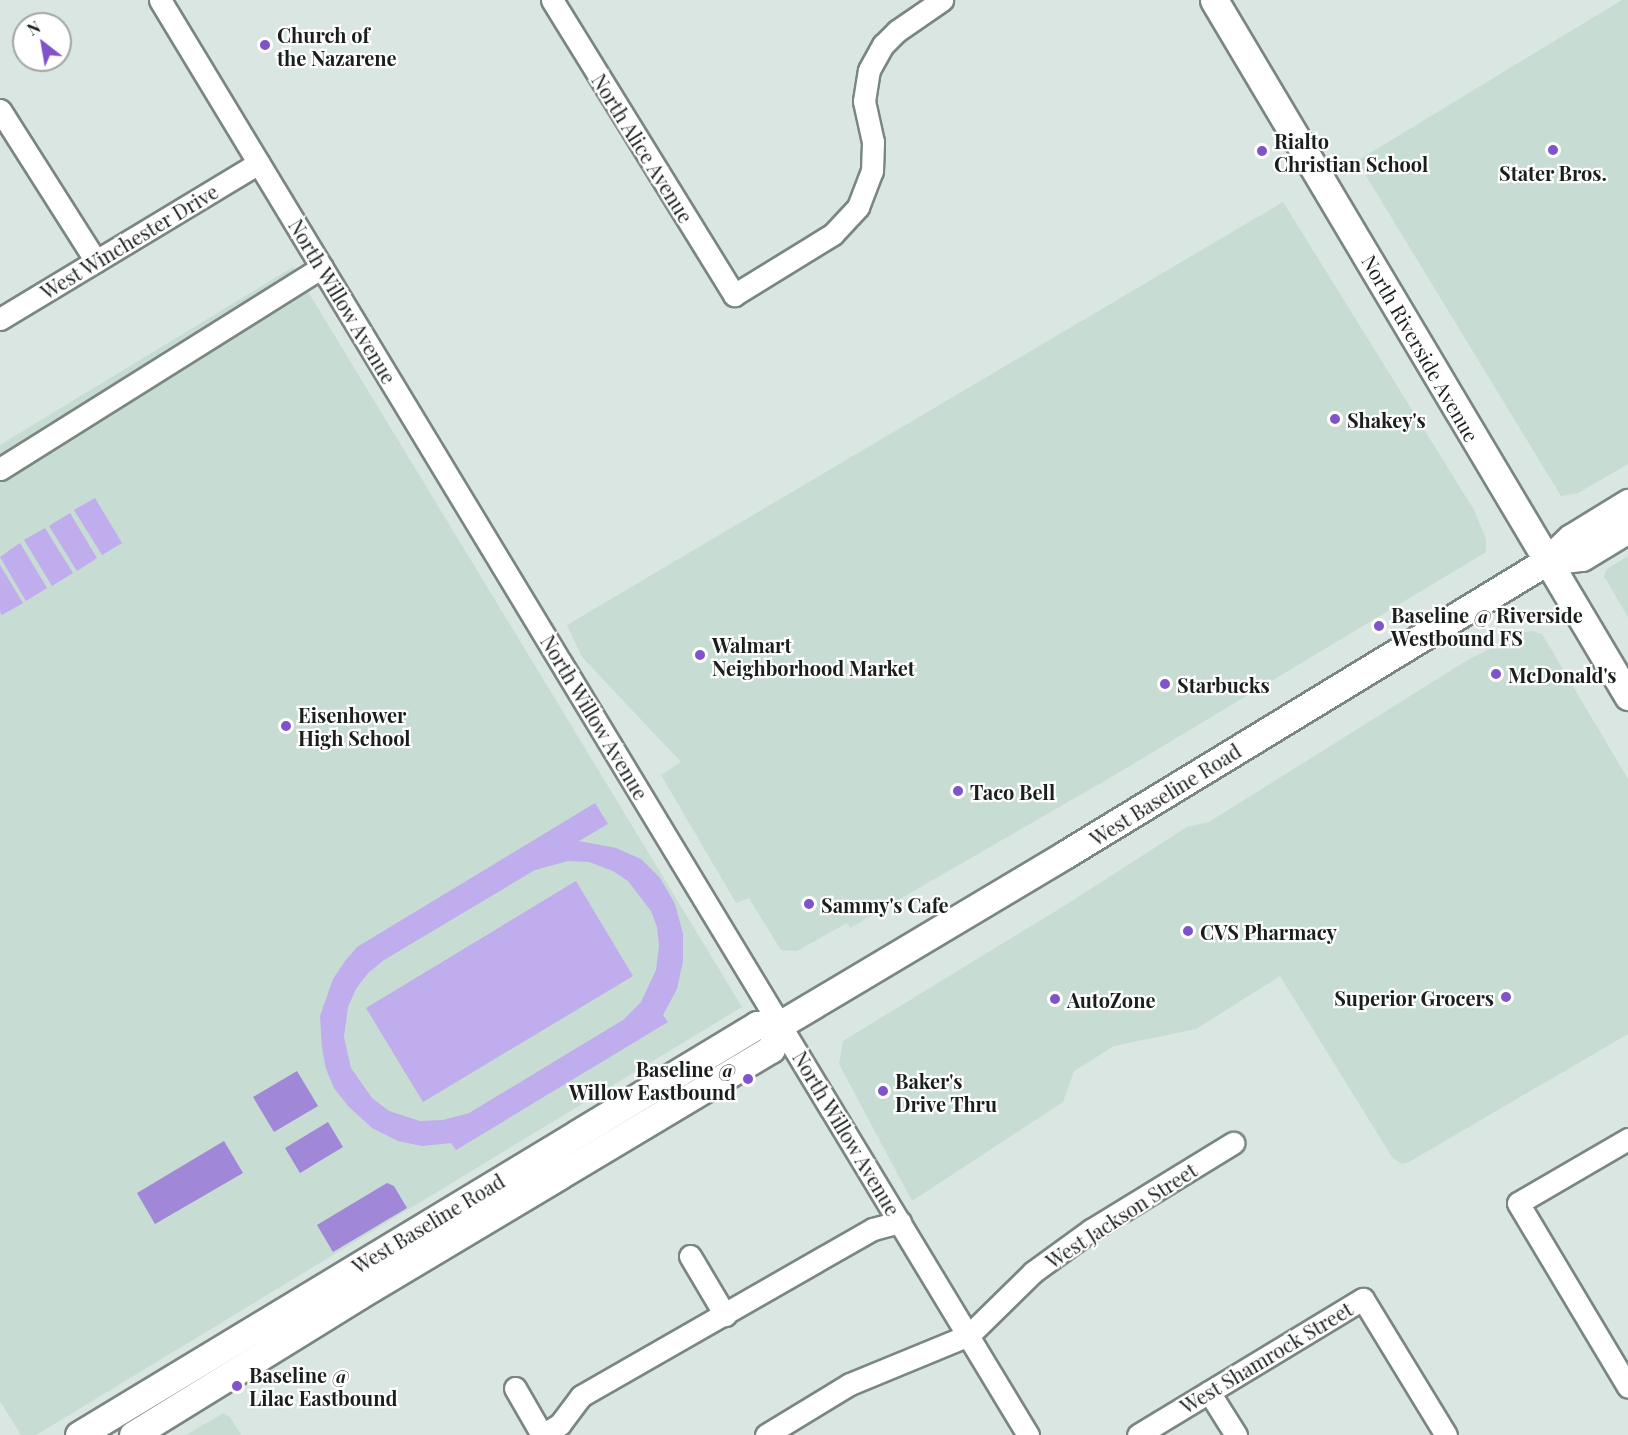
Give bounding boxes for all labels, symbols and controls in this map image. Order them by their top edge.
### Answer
north arrow [12,12,72,72]
text: N [23,16,44,40]
place label: Church of the Nazarene [277,22,397,69]
marker: Church of the Nazarene [258,38,272,52]
street label: North Alice Avenue [587,69,699,227]
place label: Rialto Christian School [1274,128,1428,175]
marker: Stater Bros. [1546,143,1560,157]
marker: Rialto Christian School [1255,144,1269,158]
place label: Stater Bros. [1499,160,1607,184]
street label: West Winchester Drive [35,178,223,304]
street label: North Willow Avenue [284,214,402,388]
street label: North Riverside Avenue [1358,250,1484,446]
place label: Shakey's [1347,407,1426,431]
marker: Shakey's [1328,412,1342,426]
place label: Baseline @ Riverside Westbound FS [1391,602,1583,649]
marker: Baseline @ Riverside Westbound FS [1372,619,1386,633]
street label: North Willow Avenue [536,630,654,804]
place label: Walmart Neighborhood Market [712,632,915,679]
marker: Walmart Neighborhood Market [693,648,707,662]
place label: McDonald's [1508,662,1617,686]
marker: McDonald's [1489,667,1503,681]
place label: Starbucks [1177,672,1270,696]
marker: Starbucks [1158,677,1172,691]
place label: Eisenhower High School [298,702,411,749]
marker: Eisenhower High School [279,719,293,733]
street label: West Baseline Road [1085,738,1245,850]
place label: Taco Bell [970,779,1055,803]
marker: Taco Bell [951,784,965,798]
place label: Sammy's Cafe [821,892,948,916]
marker: Sammy's Cafe [802,897,816,911]
place label: CVS Pharmacy [1200,919,1337,943]
marker: CVS Pharmacy [1181,924,1195,938]
place label: Superior Grocers [1334,985,1494,1009]
place label: AutoZone [1067,987,1155,1011]
marker: Superior Grocers [1499,990,1513,1004]
marker: AutoZone [1048,992,1062,1006]
street label: North Willow Avenue [788,1046,906,1220]
place label: Baseline @ Willow Eastbound [568,1056,736,1103]
place label: Baker's Drive Thru [895,1068,998,1115]
marker: Baseline @ Willow Eastbound [741,1072,755,1086]
marker: Baker's Drive Thru [876,1084,890,1098]
street label: West Jackson Street [1041,1157,1201,1273]
street label: West Baseline Road [347,1168,509,1278]
street label: West Shamrock Street [1175,1296,1357,1418]
place label: Baseline @ Lilac Eastbound [249,1362,397,1409]
marker: Baseline @ Lilac Eastbound [230,1379,244,1393]

